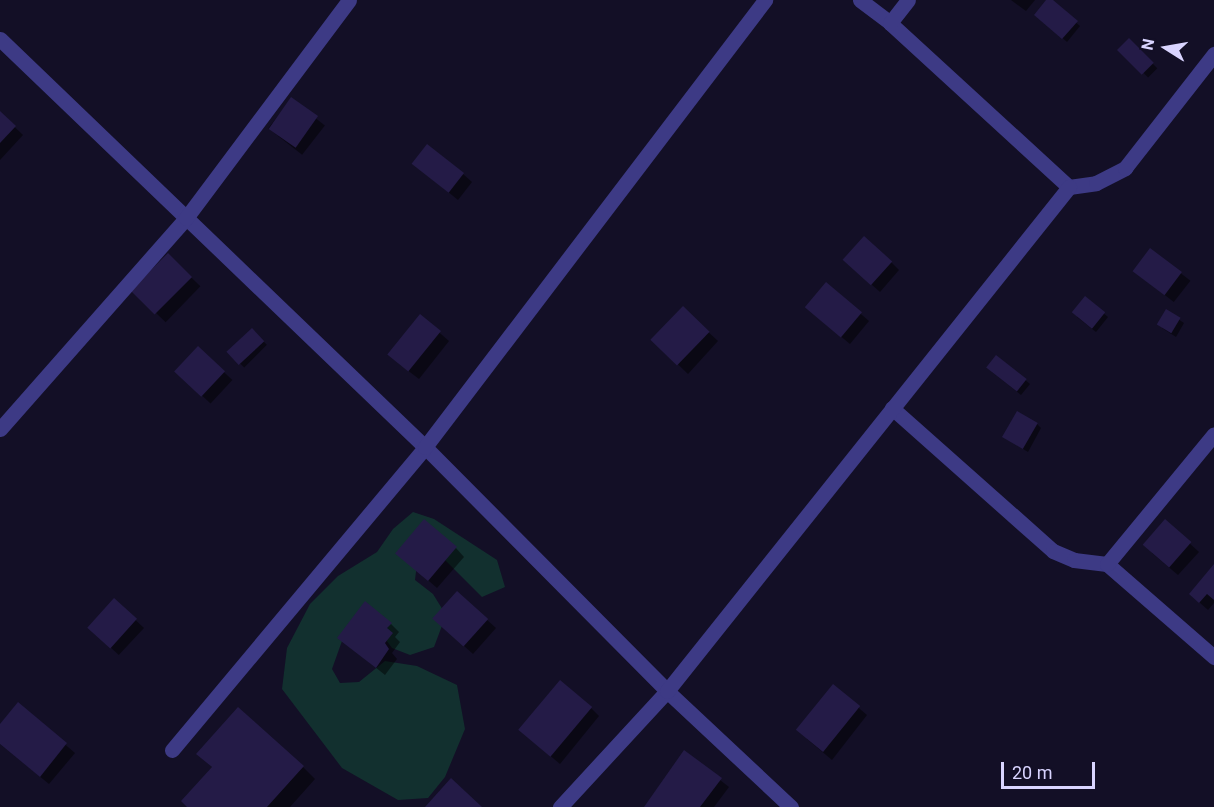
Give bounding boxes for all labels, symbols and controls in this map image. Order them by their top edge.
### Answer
north arrow [1136,18,1196,78]
text: N [1137,37,1158,52]
scale bar [1004,750,1098,788]
text: 20 m [1012,762,1052,783]

